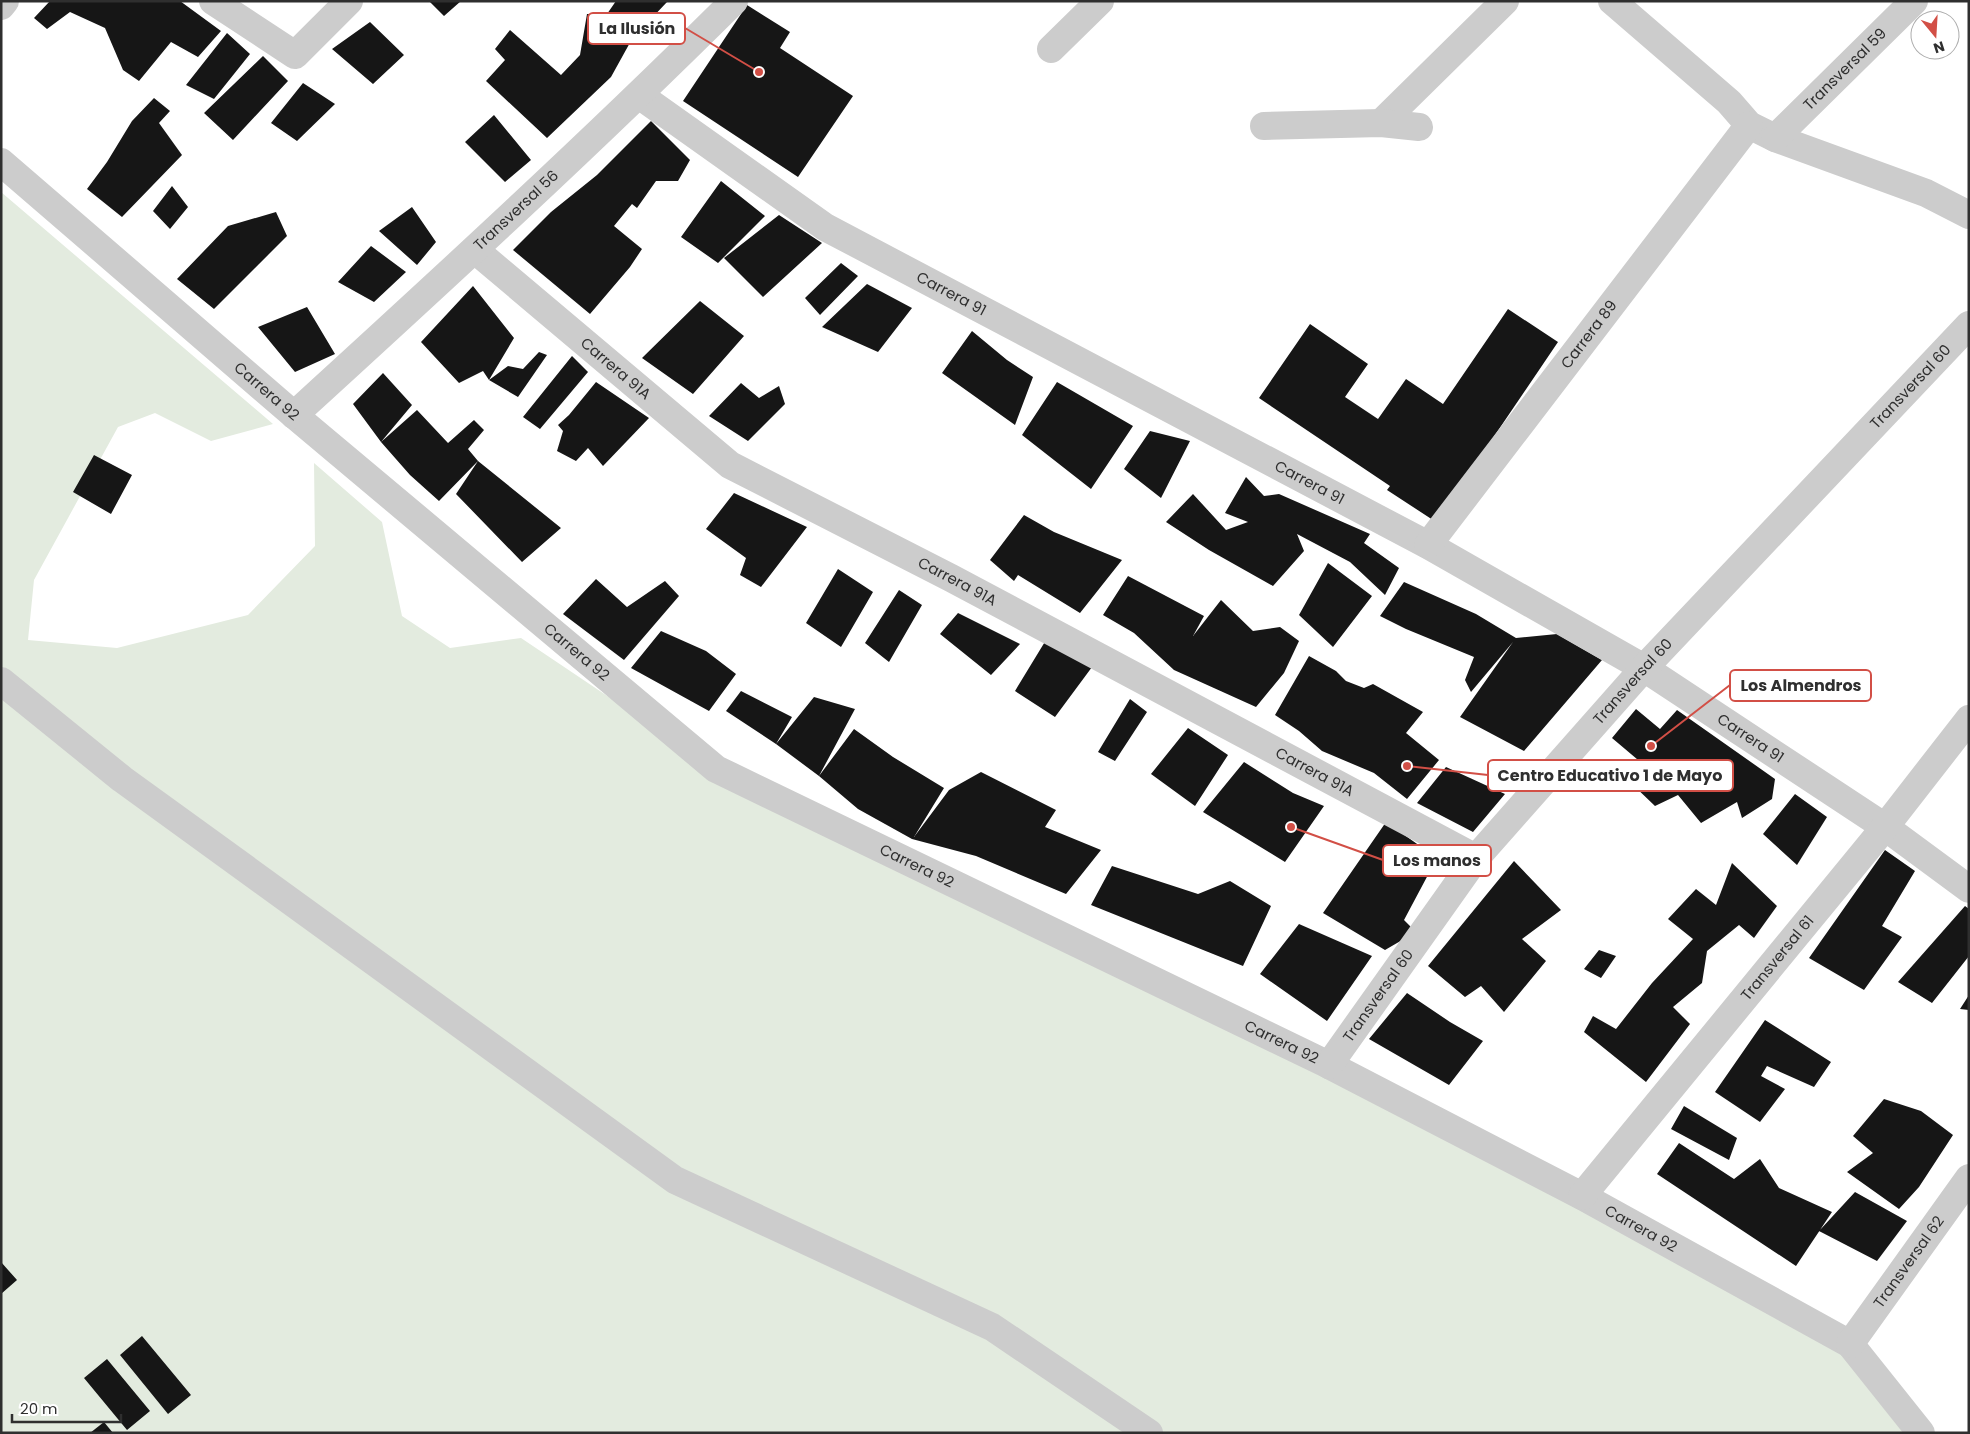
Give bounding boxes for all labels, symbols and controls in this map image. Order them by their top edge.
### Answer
north arrow [1910,10,1960,60]
callout: La Ilusión [588,13,685,44]
text: La Ilusión [599,17,675,40]
street label: Transversal 59 [1798,23,1891,115]
text: N [1931,36,1947,59]
street label: Transversal 56 [469,165,563,255]
street label: Carrera 91 [913,266,990,320]
street label: Carrera 89 [1556,296,1621,373]
street label: Carrera 91A [576,332,656,404]
street label: Transversal 60 [1865,339,1955,433]
street label: Carrera 92 [230,357,304,425]
street label: Carrera 91 [1271,455,1349,509]
street label: Carrera 91A [914,552,1001,611]
street label: Carrera 92 [539,618,614,685]
street label: Transversal 60 [1588,633,1677,729]
callout: Los Almendros [1730,670,1871,701]
text: Los Almendros [1740,674,1862,697]
street label: Carrera 91 [1713,708,1788,768]
street label: Carrera 91A [1272,742,1358,801]
callout: Centro Educativo 1 de Mayo [1488,760,1733,791]
text: Centro Educativo 1 de Mayo [1498,764,1722,787]
street label: Carrera 92 [876,839,958,892]
callout: Los manos [1383,845,1491,876]
text: Los manos [1393,849,1481,872]
street label: Transversal 61 [1736,911,1818,1005]
street label: Transversal 60 [1338,945,1418,1046]
street label: Carrera 92 [1241,1015,1322,1069]
street label: Carrera 92 [1601,1200,1681,1257]
street label: Transversal 62 [1868,1211,1949,1312]
scale bar [12,1392,121,1424]
text: 20 m [20,1398,58,1419]

